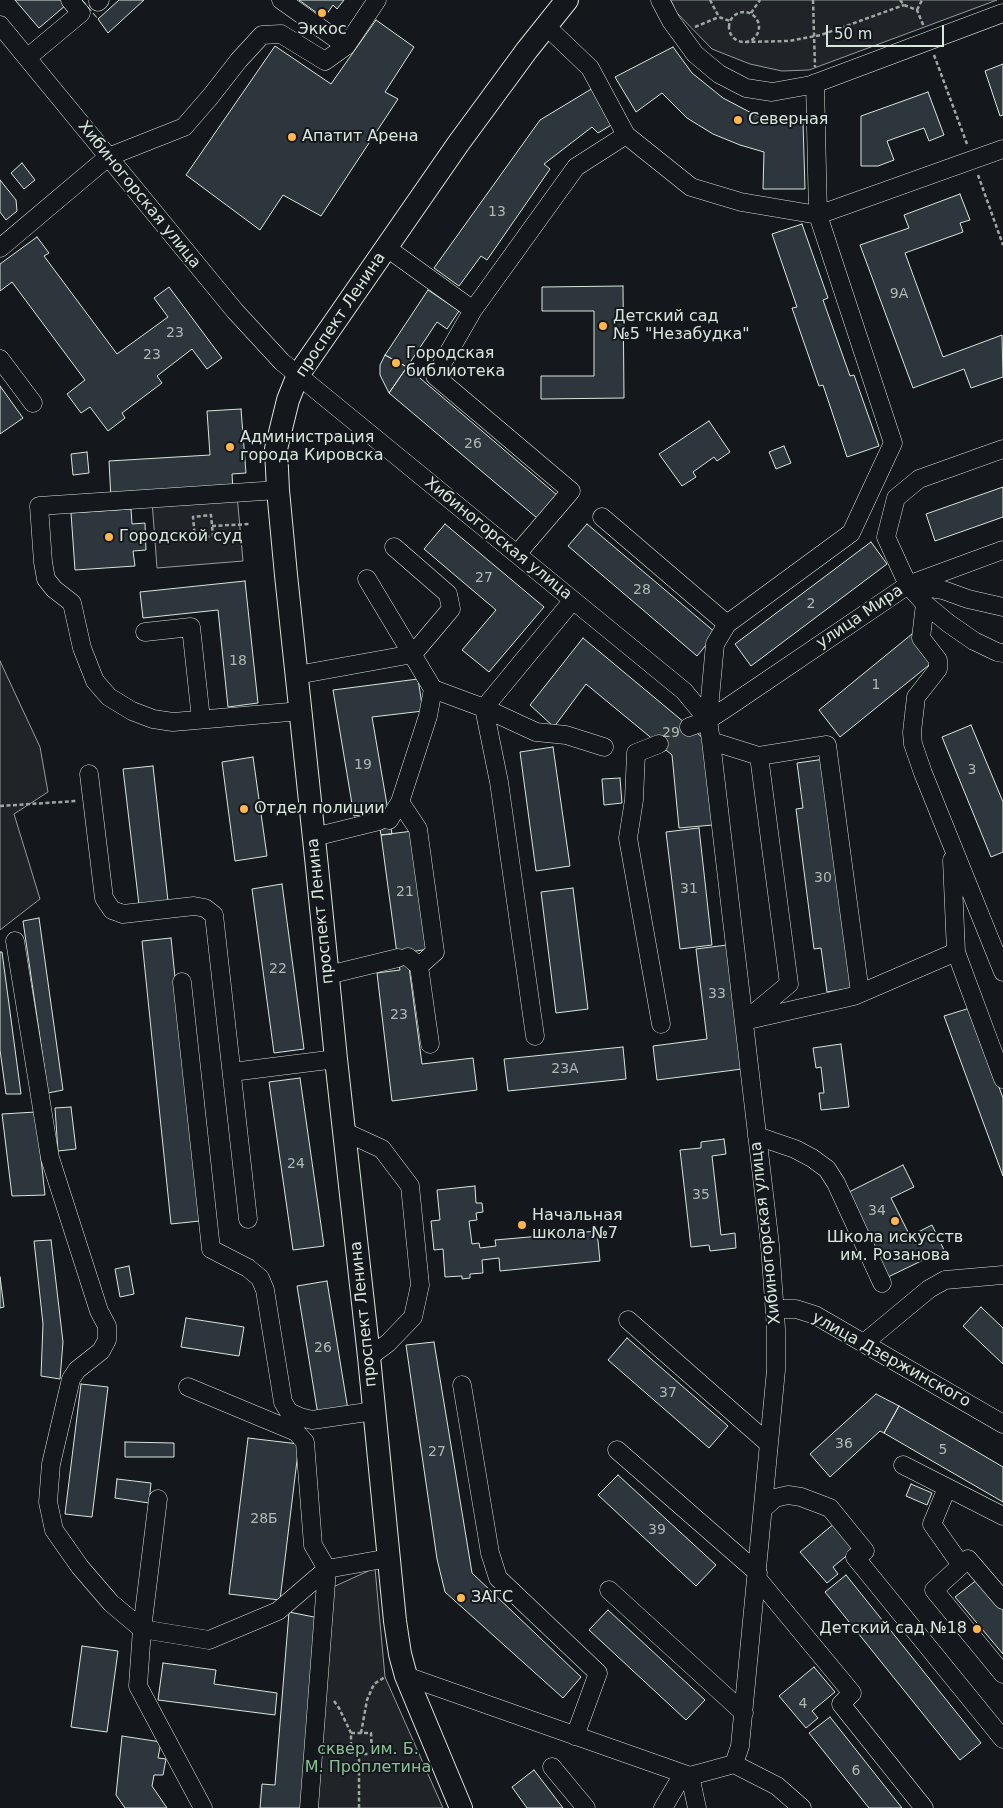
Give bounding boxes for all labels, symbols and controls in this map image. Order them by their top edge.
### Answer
marker: Эккос [316,7,328,19]
scale bar [828,15,946,47]
place label: Эккос [297,20,347,40]
text: 50 m [834,25,872,43]
place label: Северная [748,110,828,130]
marker: Северная [732,114,744,126]
street label: Хибиногорская улица [74,117,204,273]
place label: Апатит Арена [302,127,419,147]
marker: Апатит Арена [286,131,298,143]
house number: 13 [488,204,506,220]
street label: проспект Ленина [292,249,390,381]
house number: 9А [890,286,908,302]
place label: Детский сад №5 "Незабудка" [613,307,750,345]
marker: Детский сад №5 "Незабудка" [597,320,609,332]
house number: 23 [166,325,184,341]
place label: Городская библиотека [406,344,505,382]
house number: 23 [143,347,161,363]
marker: Городская библиотека [390,357,402,369]
place label: Администрация города Кировска [240,428,383,466]
house number: 26 [464,436,482,452]
marker: Администрация города Кировска [224,441,236,453]
street label: Хибиногорская улица [420,474,576,604]
place label: Городской суд [119,527,243,547]
marker: Городской суд [103,531,115,543]
house number: 27 [475,570,493,586]
street label: улица Мира [813,581,907,653]
house number: 28 [633,582,651,598]
house number: 2 [807,596,815,612]
house number: 18 [229,653,247,669]
house number: 1 [872,677,880,693]
house number: 29 [662,725,680,741]
house number: 19 [354,757,372,773]
house number: 3 [968,762,976,778]
place label: Отдел полиции [254,799,385,819]
marker: Отдел полиции [238,803,250,815]
street label: проспект Ленина [304,837,338,985]
house number: 30 [814,870,832,886]
house number: 31 [680,881,698,897]
house number: 21 [396,884,414,900]
house number: 22 [269,961,287,977]
house number: 33 [708,986,726,1002]
house number: 23 [390,1007,408,1023]
house number: 23А [551,1061,579,1077]
street label: Хибиногорская улица [747,1141,785,1325]
house number: 24 [287,1156,305,1172]
house number: 35 [692,1187,710,1203]
house number: 34 [868,1203,886,1219]
place label: Начальная школа №7 [532,1206,623,1244]
marker: Школа искусств им. Розанова [889,1215,901,1227]
marker: Начальная школа №7 [516,1219,528,1231]
place label: Школа искусств им. Розанова [827,1228,963,1266]
street label: проспект Ленина [347,1240,381,1388]
street label: улица Дзержинского [808,1308,974,1412]
house number: 26 [314,1340,332,1356]
house number: 37 [659,1385,677,1401]
house number: 36 [835,1436,853,1452]
house number: 5 [939,1442,947,1458]
house number: 27 [428,1444,446,1460]
house number: 28Б [250,1511,278,1527]
house number: 39 [648,1522,666,1538]
place label: ЗАГС [471,1588,513,1608]
marker: ЗАГС [455,1592,467,1604]
place label: Детский сад №18 [819,1619,967,1639]
marker: Детский сад №18 [971,1623,983,1635]
house number: 4 [799,1696,807,1712]
park label: сквер им. Б. М. Проплетина [305,1740,431,1778]
house number: 6 [852,1763,860,1779]

